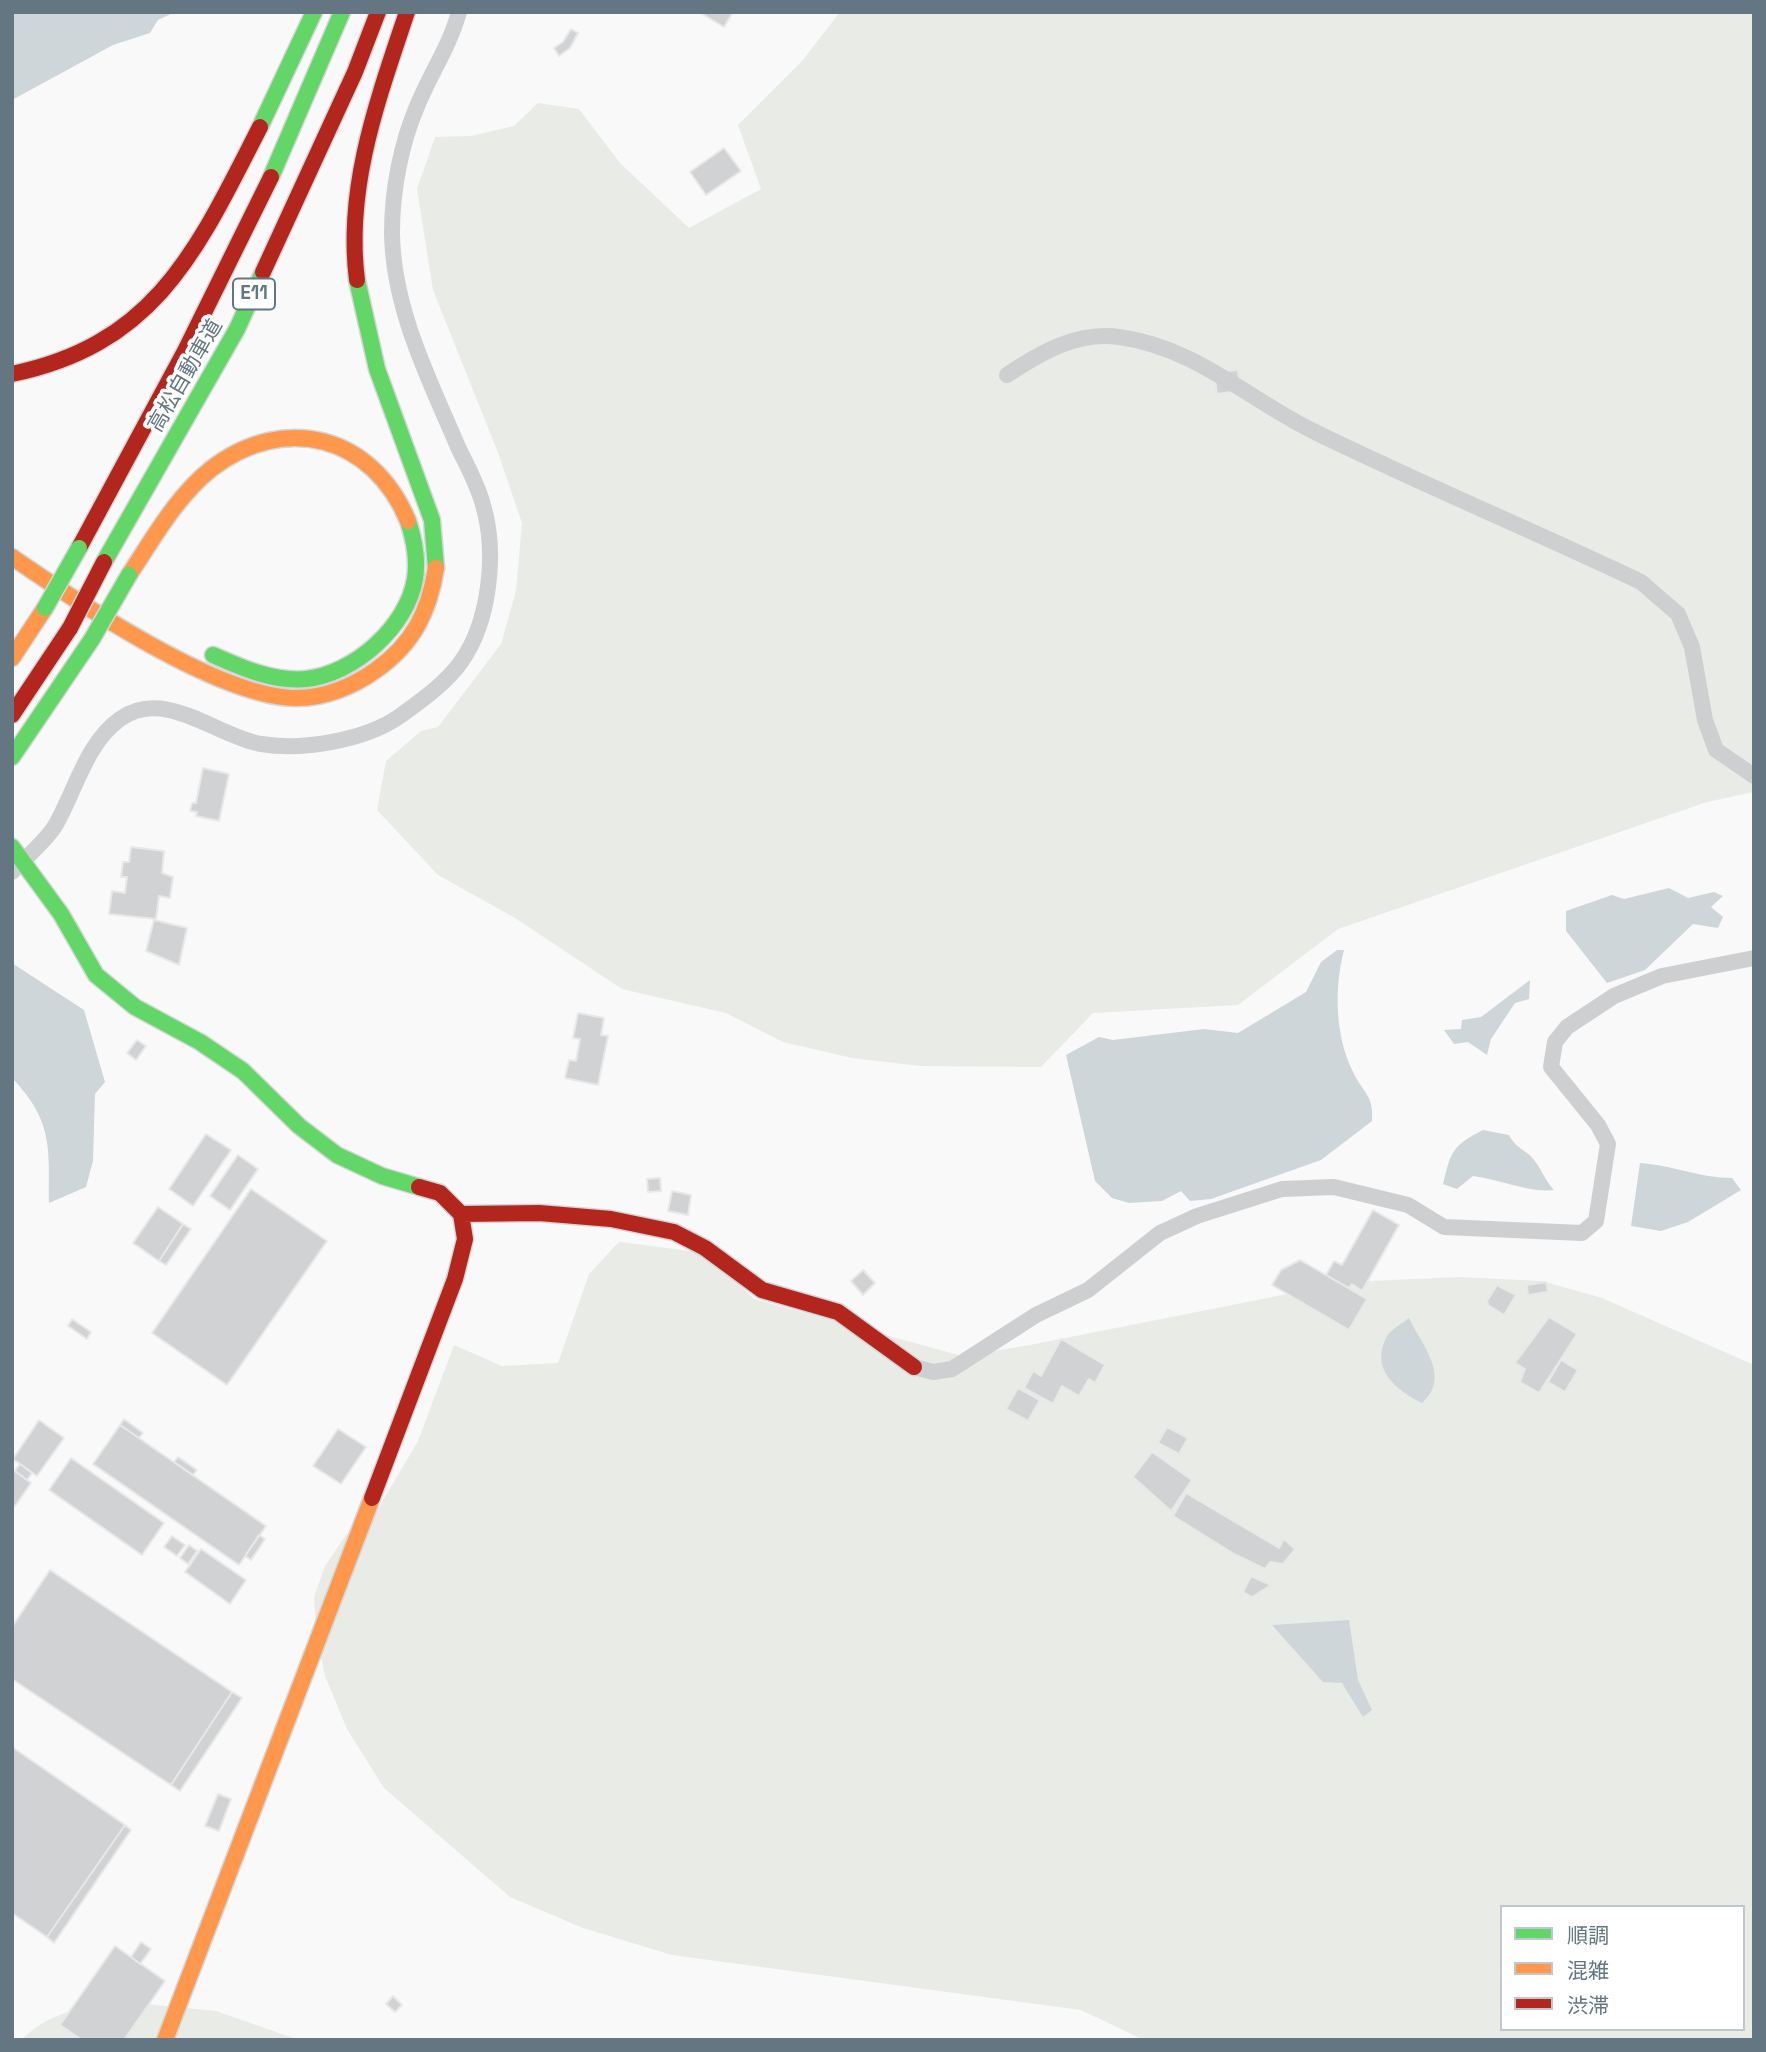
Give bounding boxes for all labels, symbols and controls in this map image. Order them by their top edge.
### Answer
road number: E11 [233,278,275,310]
street label: 高松自動車道 [144,315,228,437]
legend [1500,1905,1745,2031]
text: 順調 [1567,1922,1609,1949]
text: 混雑 [1567,1957,1609,1984]
text: 渋滞 [1567,1992,1609,2019]

